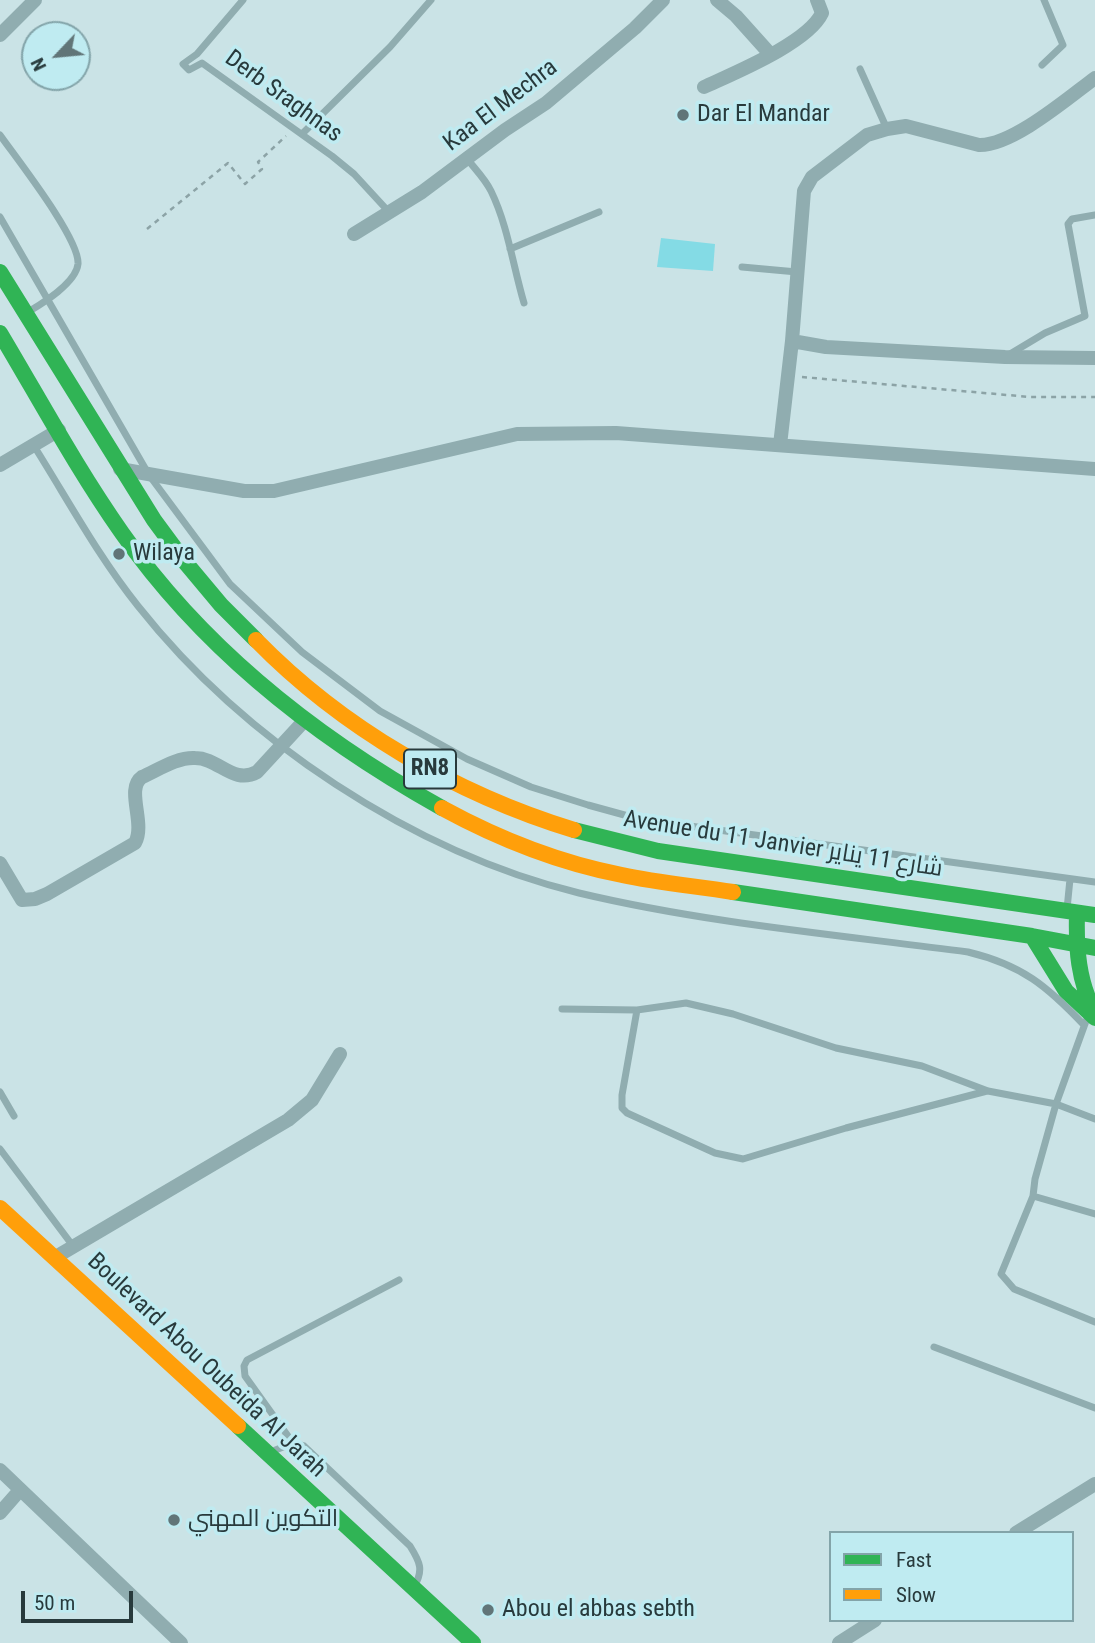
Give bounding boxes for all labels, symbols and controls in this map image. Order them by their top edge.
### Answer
north arrow [21,21,91,91]
street label: Derb Sraghnas [219,45,347,149]
text: N [26,54,51,75]
street label: Kaa El Mechra [438,54,564,158]
place label: Dar El Mandar [697,101,830,129]
marker: Dar El Mandar [675,107,691,123]
place label: Wilaya [133,540,195,568]
marker: Wilaya [111,546,127,562]
road number: RN8 [404,750,456,789]
street label: Avenue du 11 Janvier شارع 11 يناير [621,806,945,884]
street label: Boulevard Abou Oubeida Al Jarah [81,1248,331,1484]
place label: التكوين المهني [188,1506,338,1534]
marker: التكوين المهني [166,1512,182,1528]
legend [829,1531,1074,1622]
text: Fast [896,1548,932,1572]
scale bar [24,1576,136,1620]
text: Slow [896,1583,936,1607]
text: 50 m [34,1591,75,1615]
place label: Abou el abbas sebth [502,1596,695,1624]
marker: Abou el abbas sebth [480,1602,496,1618]

